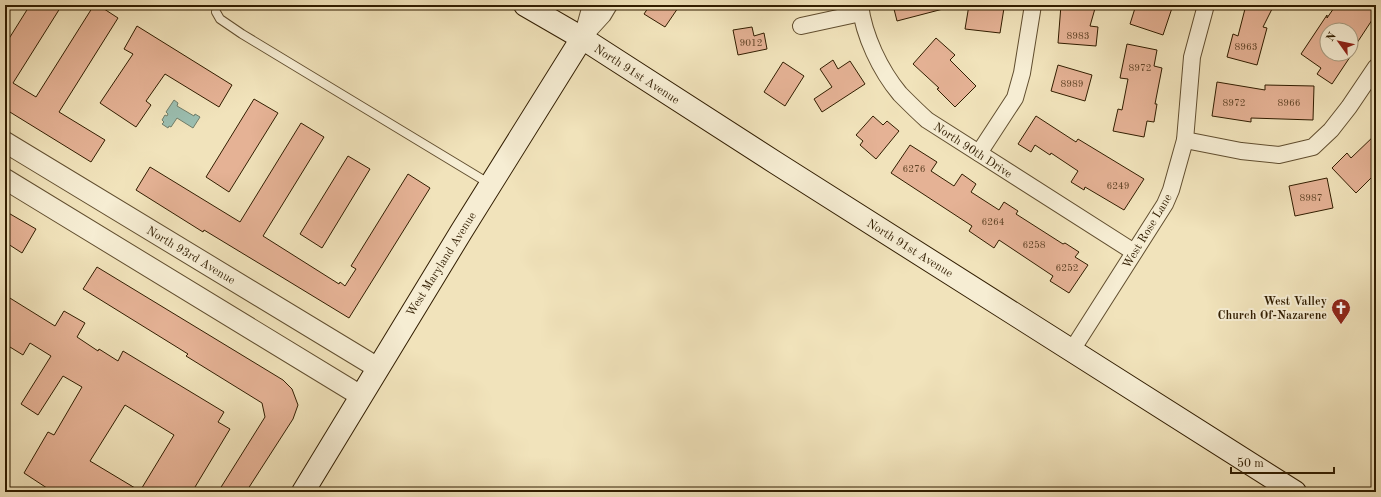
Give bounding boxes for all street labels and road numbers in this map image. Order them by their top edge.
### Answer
street label: North 91st Avenue [592,43,682,107]
street label: North 90th Drive [931,121,1014,181]
street label: West Rose Lane [1121,192,1175,271]
street label: West Maryland Avenue [405,210,479,319]
street label: North 91st Avenue [864,218,955,280]
street label: North 93rd Avenue [144,225,237,287]

